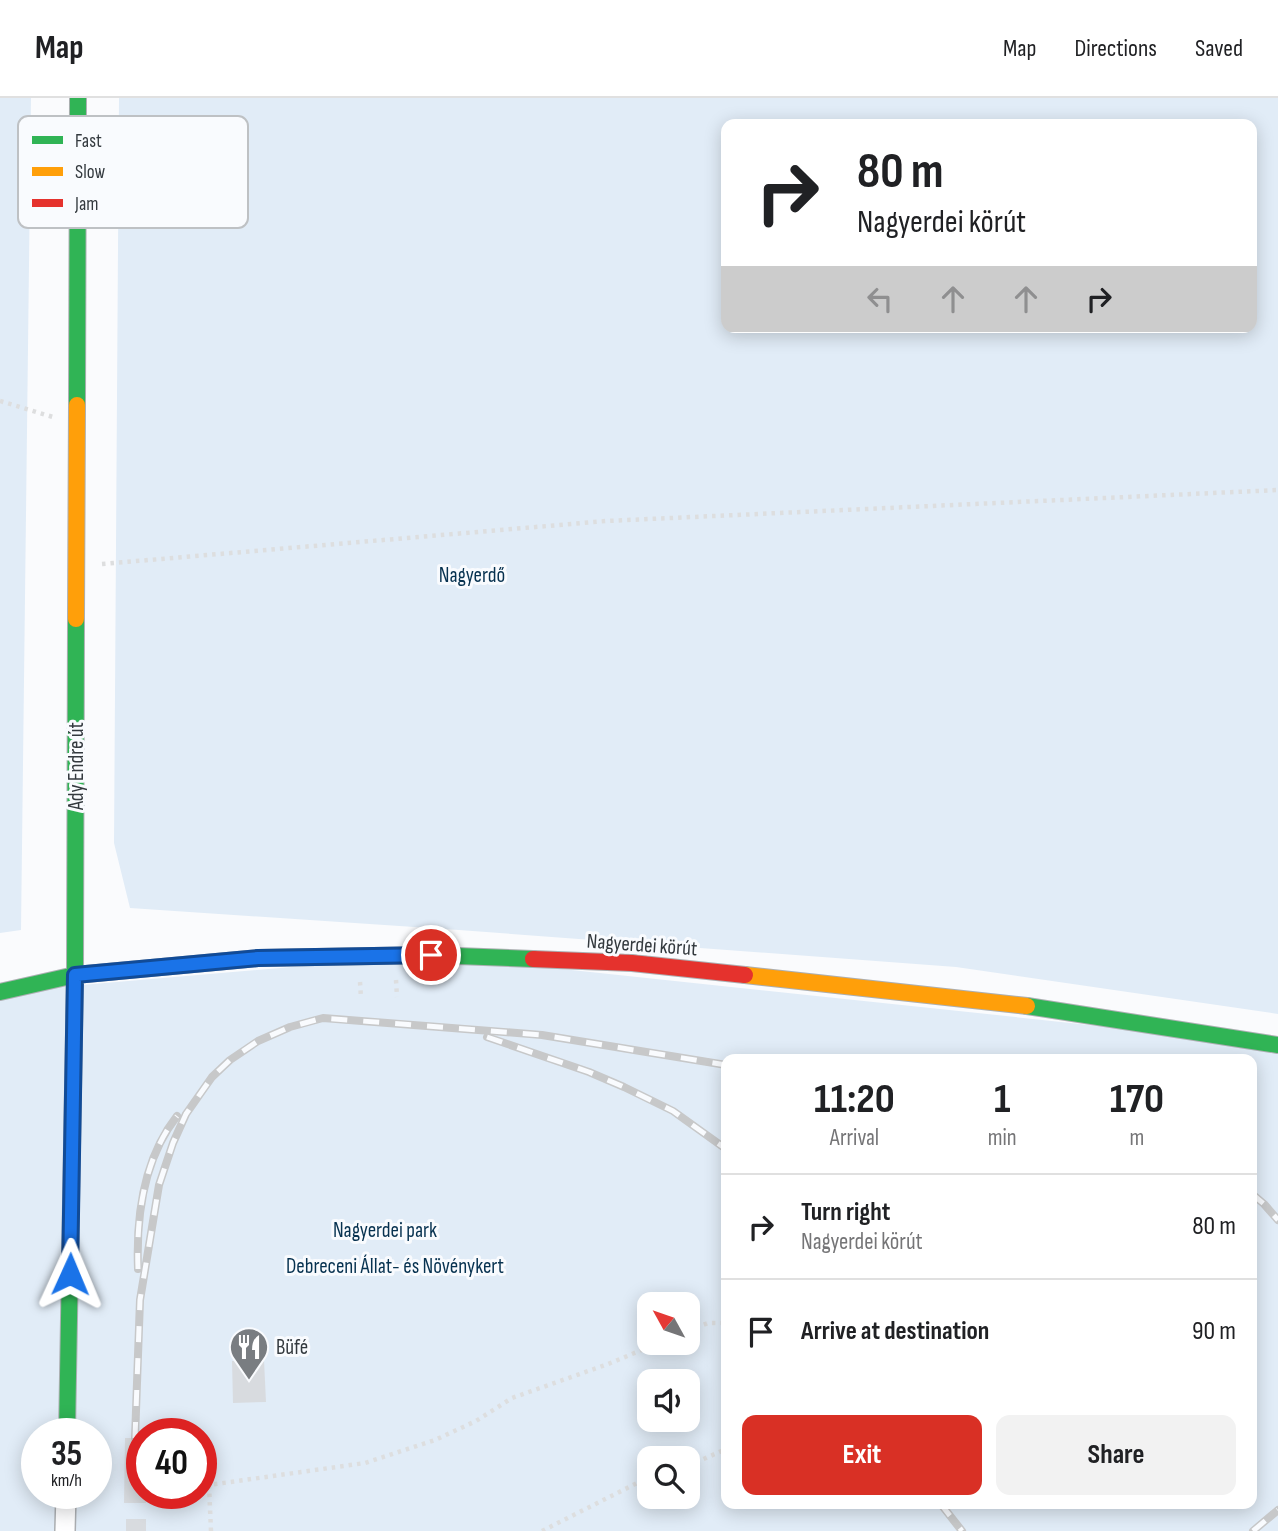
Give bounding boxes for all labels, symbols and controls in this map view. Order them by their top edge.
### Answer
text: Map [35,28,84,68]
text: Map [1003,34,1036,63]
text: Directions [1074,34,1157,63]
text: Saved [1195,34,1243,63]
legend [18,116,248,228]
text: Fast [75,130,102,153]
text: 80 m [857,143,944,202]
icon: right [742,147,833,238]
text: Slow [75,161,105,184]
text: Jam [74,193,98,216]
text: Nagyerdei körút [857,203,1026,242]
icon: left [861,280,899,318]
icon: ahead [934,280,972,318]
icon: ahead [1007,280,1045,318]
icon: right [1080,280,1118,318]
park label: Nagyerdő [439,563,505,588]
street label: Ady Endre út [64,722,89,811]
pin [401,925,461,985]
street label: Nagyerdei körút [586,929,698,961]
icon: arrive [412,936,450,974]
text: 11:20 [814,1074,895,1125]
text: 1 [994,1074,1010,1125]
text: 170 [1110,1074,1164,1125]
text: Arrival [830,1124,879,1152]
text: min [988,1124,1017,1152]
text: m [1129,1124,1144,1152]
text: Turn right [801,1197,890,1228]
icon: right [742,1208,780,1246]
text: 80 m [1192,1211,1236,1242]
park label: Nagyerdei park [333,1218,437,1243]
text: Nagyerdei körút [801,1228,923,1256]
position arrow [33,1237,107,1311]
park label: Debreceni Állat- és Növénykert [286,1254,504,1279]
north arrow [637,1292,700,1354]
map controls [637,1292,700,1509]
icon: arrive [742,1313,780,1351]
text: Arrive at destination [801,1316,989,1347]
text: 90 m [1192,1316,1236,1347]
restaurant icon: Büfé [228,1326,270,1381]
place label: Büfé [276,1335,308,1360]
button: sound [637,1369,700,1432]
button: Exit [742,1415,982,1495]
button: Share [996,1415,1236,1495]
speed limit sign: 40 [126,1418,217,1509]
text: 35 [51,1433,82,1476]
button: search [637,1446,700,1509]
text: km/h [51,1470,82,1491]

